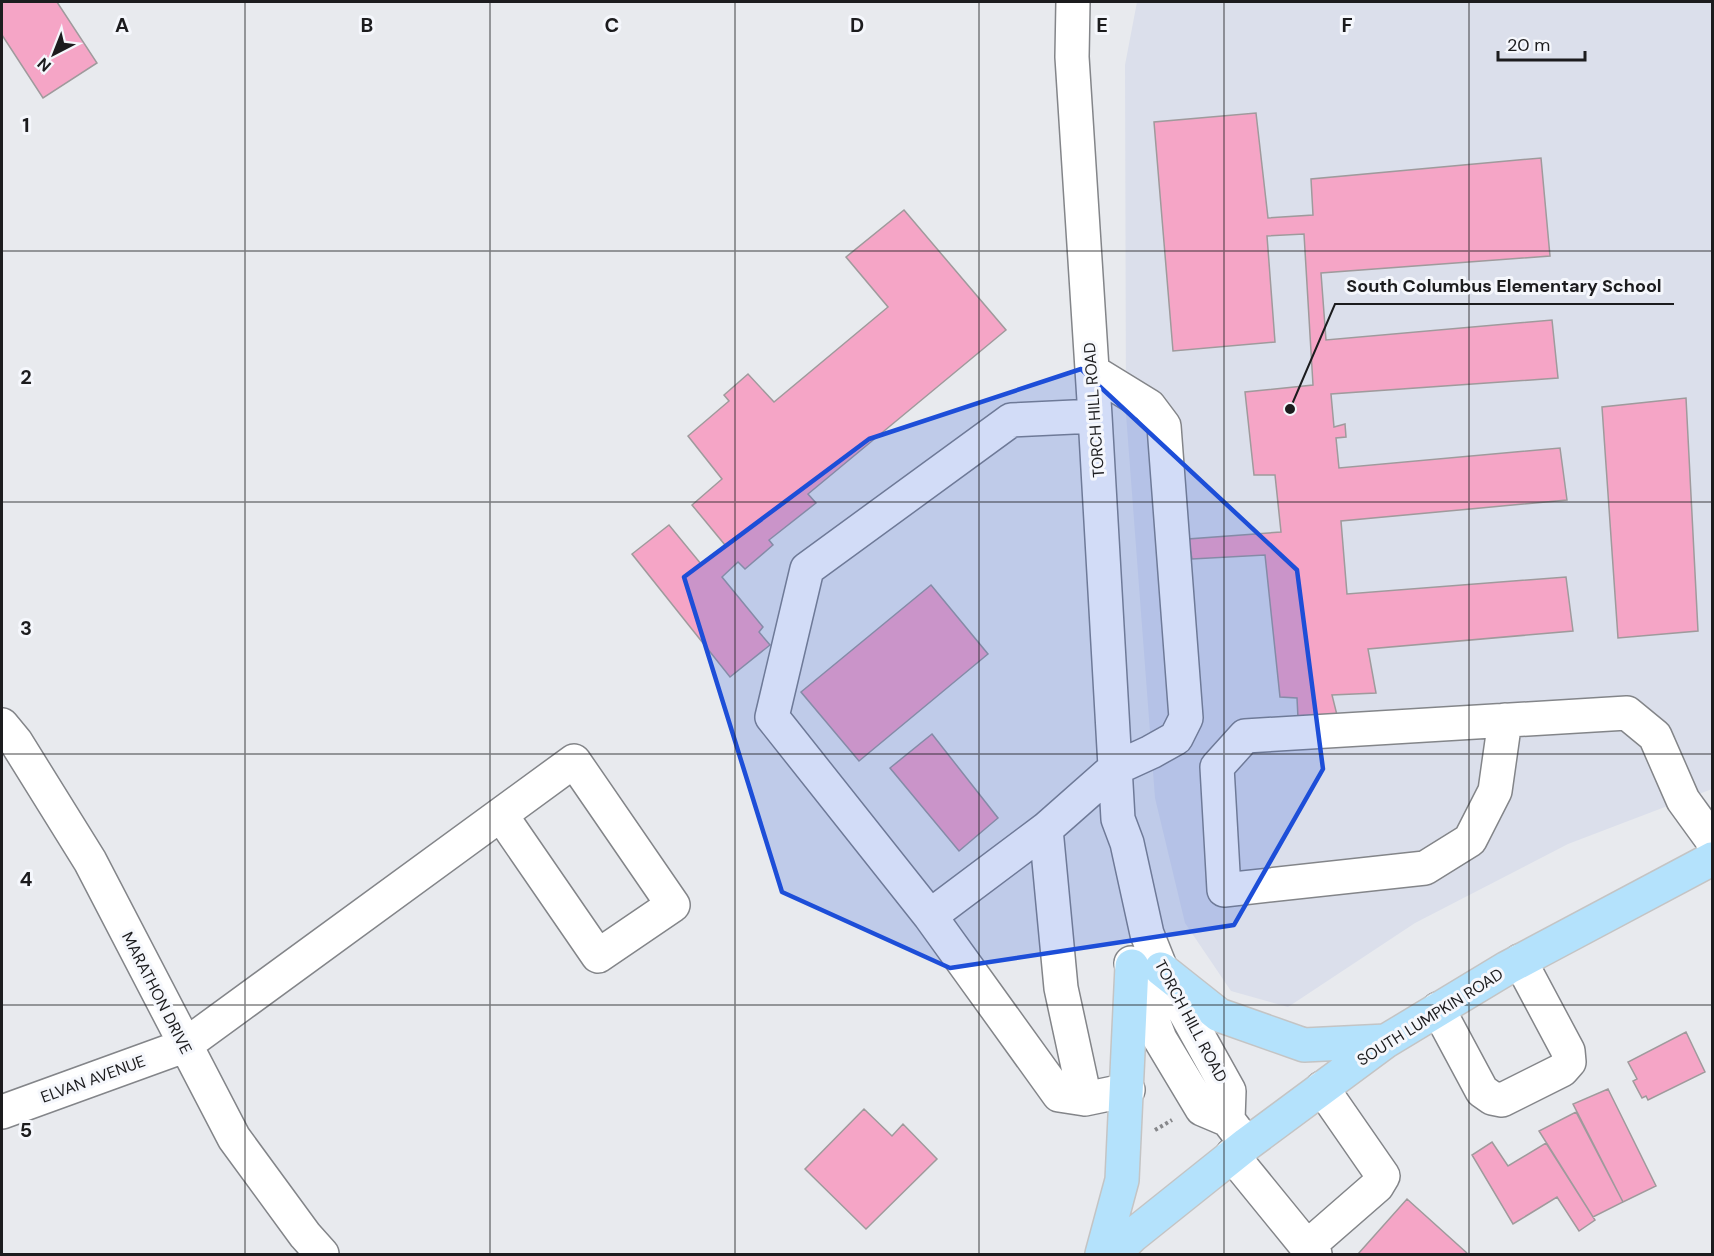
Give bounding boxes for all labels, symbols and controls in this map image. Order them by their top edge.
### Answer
text: A [115,12,129,38]
text: B [361,12,373,38]
text: C [605,12,619,38]
text: D [850,12,864,38]
text: E [1096,12,1108,38]
text: F [1341,12,1353,38]
north arrow [24,24,84,84]
scale bar [1498,24,1585,62]
text: 20 m [1507,33,1550,57]
text: N [33,53,56,76]
text: 1 [22,112,30,138]
callout: South Columbus Elementary School [1335,268,1674,304]
text: South Columbus Elementary School [1346,274,1662,298]
street label: TORCH HILL ROAD [1079,342,1109,478]
text: 2 [20,364,32,390]
text: 3 [20,615,32,641]
text: 4 [20,866,33,892]
street label: MARATHON DRIVE [117,928,197,1058]
street label: TORCH HILL ROAD [1150,956,1232,1086]
street label: SOUTH LUMPKIN ROAD [1353,963,1507,1071]
street label: ELVAN AVENUE [38,1050,148,1108]
text: 5 [20,1117,32,1143]

